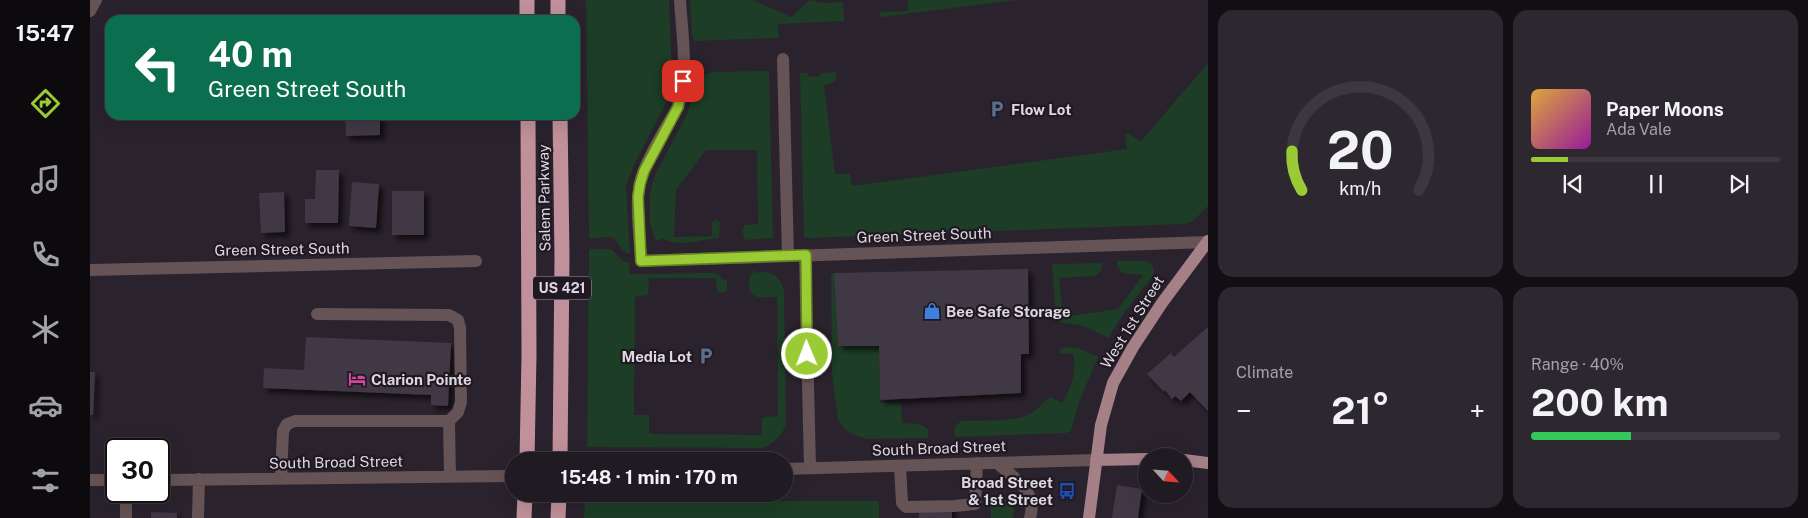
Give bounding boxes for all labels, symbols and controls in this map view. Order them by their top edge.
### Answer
text: 15:47 [16,20,74,46]
text: 40 m [208,34,293,75]
icon: left [125,35,190,100]
pin [662,60,704,102]
icon: arrive [669,67,697,95]
text: Green Street South [208,76,406,102]
icon: directions [28,86,63,121]
text: Paper Moons [1606,98,1724,120]
parking icon: Flow Lot [987,99,1007,119]
place label: Flow Lot [1011,101,1071,118]
text: 20 [1327,120,1394,181]
text: Ada Vale [1606,120,1671,139]
street label: Salem Parkway [535,144,553,252]
icon: music [28,162,63,197]
icon: previous [1559,170,1587,198]
icon: pause [1642,170,1670,198]
icon: next [1725,170,1753,198]
text: km/h [1339,178,1382,199]
street label: Green Street South [856,224,992,246]
icon: phone [28,237,63,272]
street label: Green Street South [214,239,350,259]
street label: West 1st Street [1097,273,1167,371]
road number: US 421 [533,276,591,300]
shop icon: Bee Safe Storage [922,301,942,321]
place label: Bee Safe Storage [946,303,1071,320]
icon: climate [28,312,63,347]
position arrow [780,327,832,379]
parking icon: Media Lot [696,346,716,366]
place label: Media Lot [622,348,692,365]
text: Range · 40% [1531,355,1624,374]
text: Climate [1236,363,1293,382]
hotel icon: Clarion Pointe [347,369,367,389]
place label: Clarion Pointe [371,371,472,388]
text: 200 km [1531,380,1669,425]
icon: car [28,388,63,423]
text: 21° [1331,388,1390,433]
text: − [1236,394,1252,427]
text: + [1469,394,1485,427]
street label: South Broad Street [872,437,1007,459]
speed limit sign: 30 [105,438,170,503]
north arrow [1138,448,1192,502]
map controls [1138,448,1193,503]
street label: South Broad Street [269,452,403,472]
icon: filters [28,463,63,498]
text: 15:48 · 1 min · 170 m [560,466,738,488]
place label: Broad Street & 1st Street [961,474,1053,508]
bus stop icon: Broad Street & 1st Street [1057,481,1077,501]

